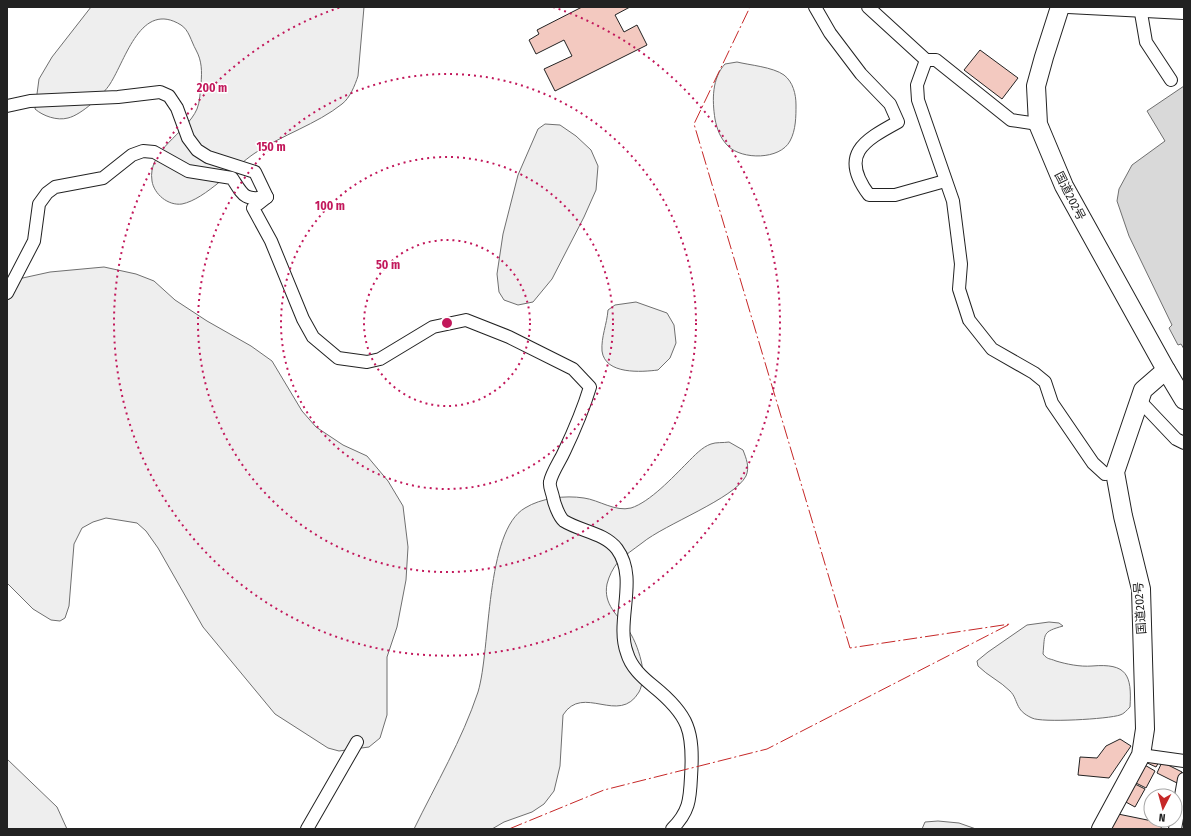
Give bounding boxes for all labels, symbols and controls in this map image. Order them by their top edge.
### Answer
text: 200 m [196,81,227,95]
text: 150 m [256,140,286,154]
street label: 国道202号 [1052,169,1088,223]
text: 100 m [315,199,345,213]
text: 50 m [376,258,400,272]
centre of rings [440,316,454,330]
street label: 国道202号 [1131,581,1149,635]
north arrow [1143,788,1183,828]
text: N [1158,811,1166,824]

